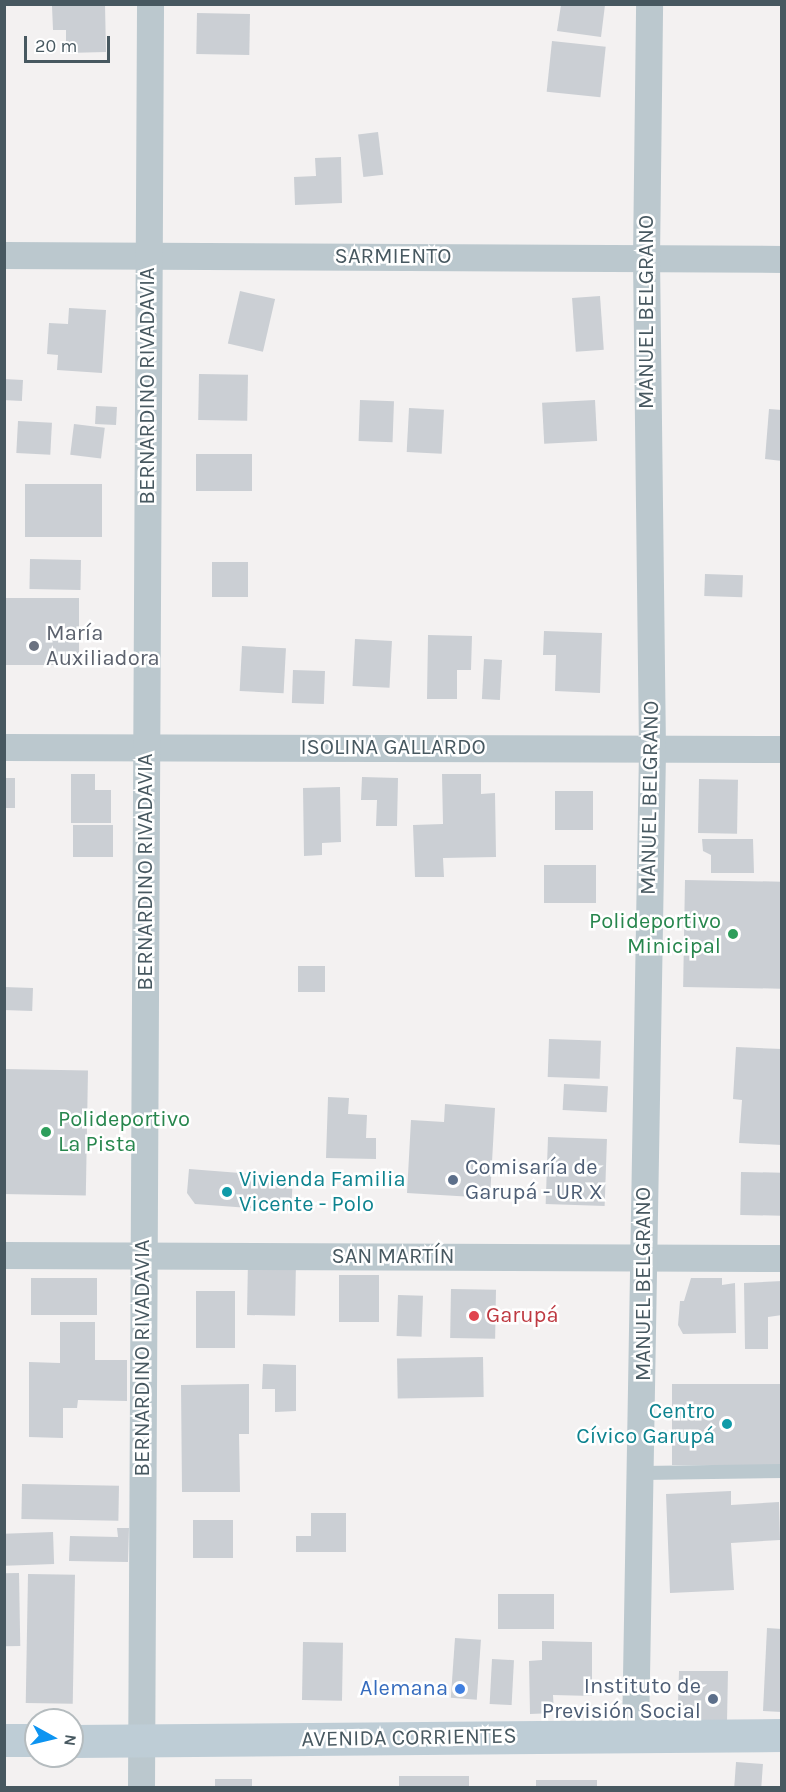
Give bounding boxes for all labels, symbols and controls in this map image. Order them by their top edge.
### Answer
scale bar [27,24,112,62]
text: 20 m [35,35,77,57]
street label: MANUEL BELGRANO [634,215,660,409]
street label: SARMIENTO [335,244,451,270]
street label: BERNARDINO RIVADAVIA [135,267,161,505]
place label: María Auxiliadora [46,620,160,672]
marker: María Auxiliadora [27,639,41,653]
street label: MANUEL BELGRANO [635,701,665,895]
street label: ISOLINA GALLARDO [300,735,486,761]
street label: BERNARDINO RIVADAVIA [133,753,159,991]
place label: Polideportivo Minicipal [589,908,721,960]
marker: Polideportivo Minicipal [726,927,740,941]
place label: Polideportivo La Pista [58,1106,190,1158]
marker: Polideportivo La Pista [39,1125,53,1139]
place label: Comisaría de Garupá - UR X [465,1154,603,1206]
place label: Vivienda Familia Vicente - Polo [239,1166,406,1218]
marker: Comisaría de Garupá - UR X [446,1173,460,1187]
marker: Vivienda Familia Vicente - Polo [220,1185,234,1199]
street label: MANUEL BELGRANO [631,1187,657,1381]
street label: BERNARDINO RIVADAVIA [130,1239,156,1477]
street label: SAN MARTÍN [331,1244,455,1270]
place label: Garupá [486,1303,559,1329]
marker: Garupá [467,1309,481,1323]
place label: Centro Cívico Garupá [576,1398,715,1450]
marker: Centro Cívico Garupá [720,1417,734,1431]
place label: Instituto de Previsión Social [542,1673,701,1724]
place label: Alemana [360,1676,448,1702]
marker: Alemana [453,1682,467,1696]
marker: Instituto de Previsión Social [706,1692,720,1706]
north arrow [24,1708,84,1768]
street label: AVENIDA CORRIENTES [301,1723,517,1753]
text: N [60,1733,81,1747]

